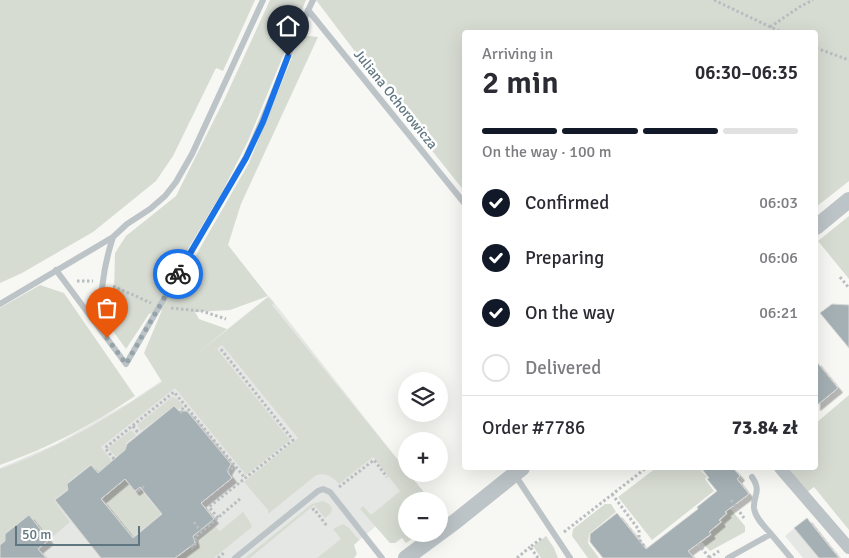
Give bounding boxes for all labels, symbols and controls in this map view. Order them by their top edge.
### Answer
pin [267,5,309,56]
icon: home [274,12,302,40]
text: Arriving in [482,44,553,64]
street label: Juliana Ochorowicza [350,46,441,153]
text: 06:30–06:35 [695,61,798,85]
text: 2 min [482,63,559,102]
text: On the way · 100 m [482,142,612,162]
icon: check [482,189,510,217]
text: Confirmed [525,191,609,215]
text: 06:03 [759,193,798,213]
icon: check [482,244,510,272]
text: Preparing [525,246,604,270]
text: 06:06 [759,248,798,268]
courier [153,249,203,299]
icon: bike [164,260,192,288]
pin [86,287,128,338]
icon: bag [93,294,121,322]
icon: check [482,299,510,327]
text: On the way [525,301,615,325]
text: 06:21 [759,303,798,323]
text: Delivered [525,356,601,380]
map controls [398,372,448,542]
button: layers [398,372,448,422]
text: Order #7786 [482,416,585,440]
text: 73.84 zł [732,416,798,440]
button: + [398,432,448,482]
button: − [398,492,448,542]
scale bar [15,523,140,546]
text: 50 m [22,526,51,543]

